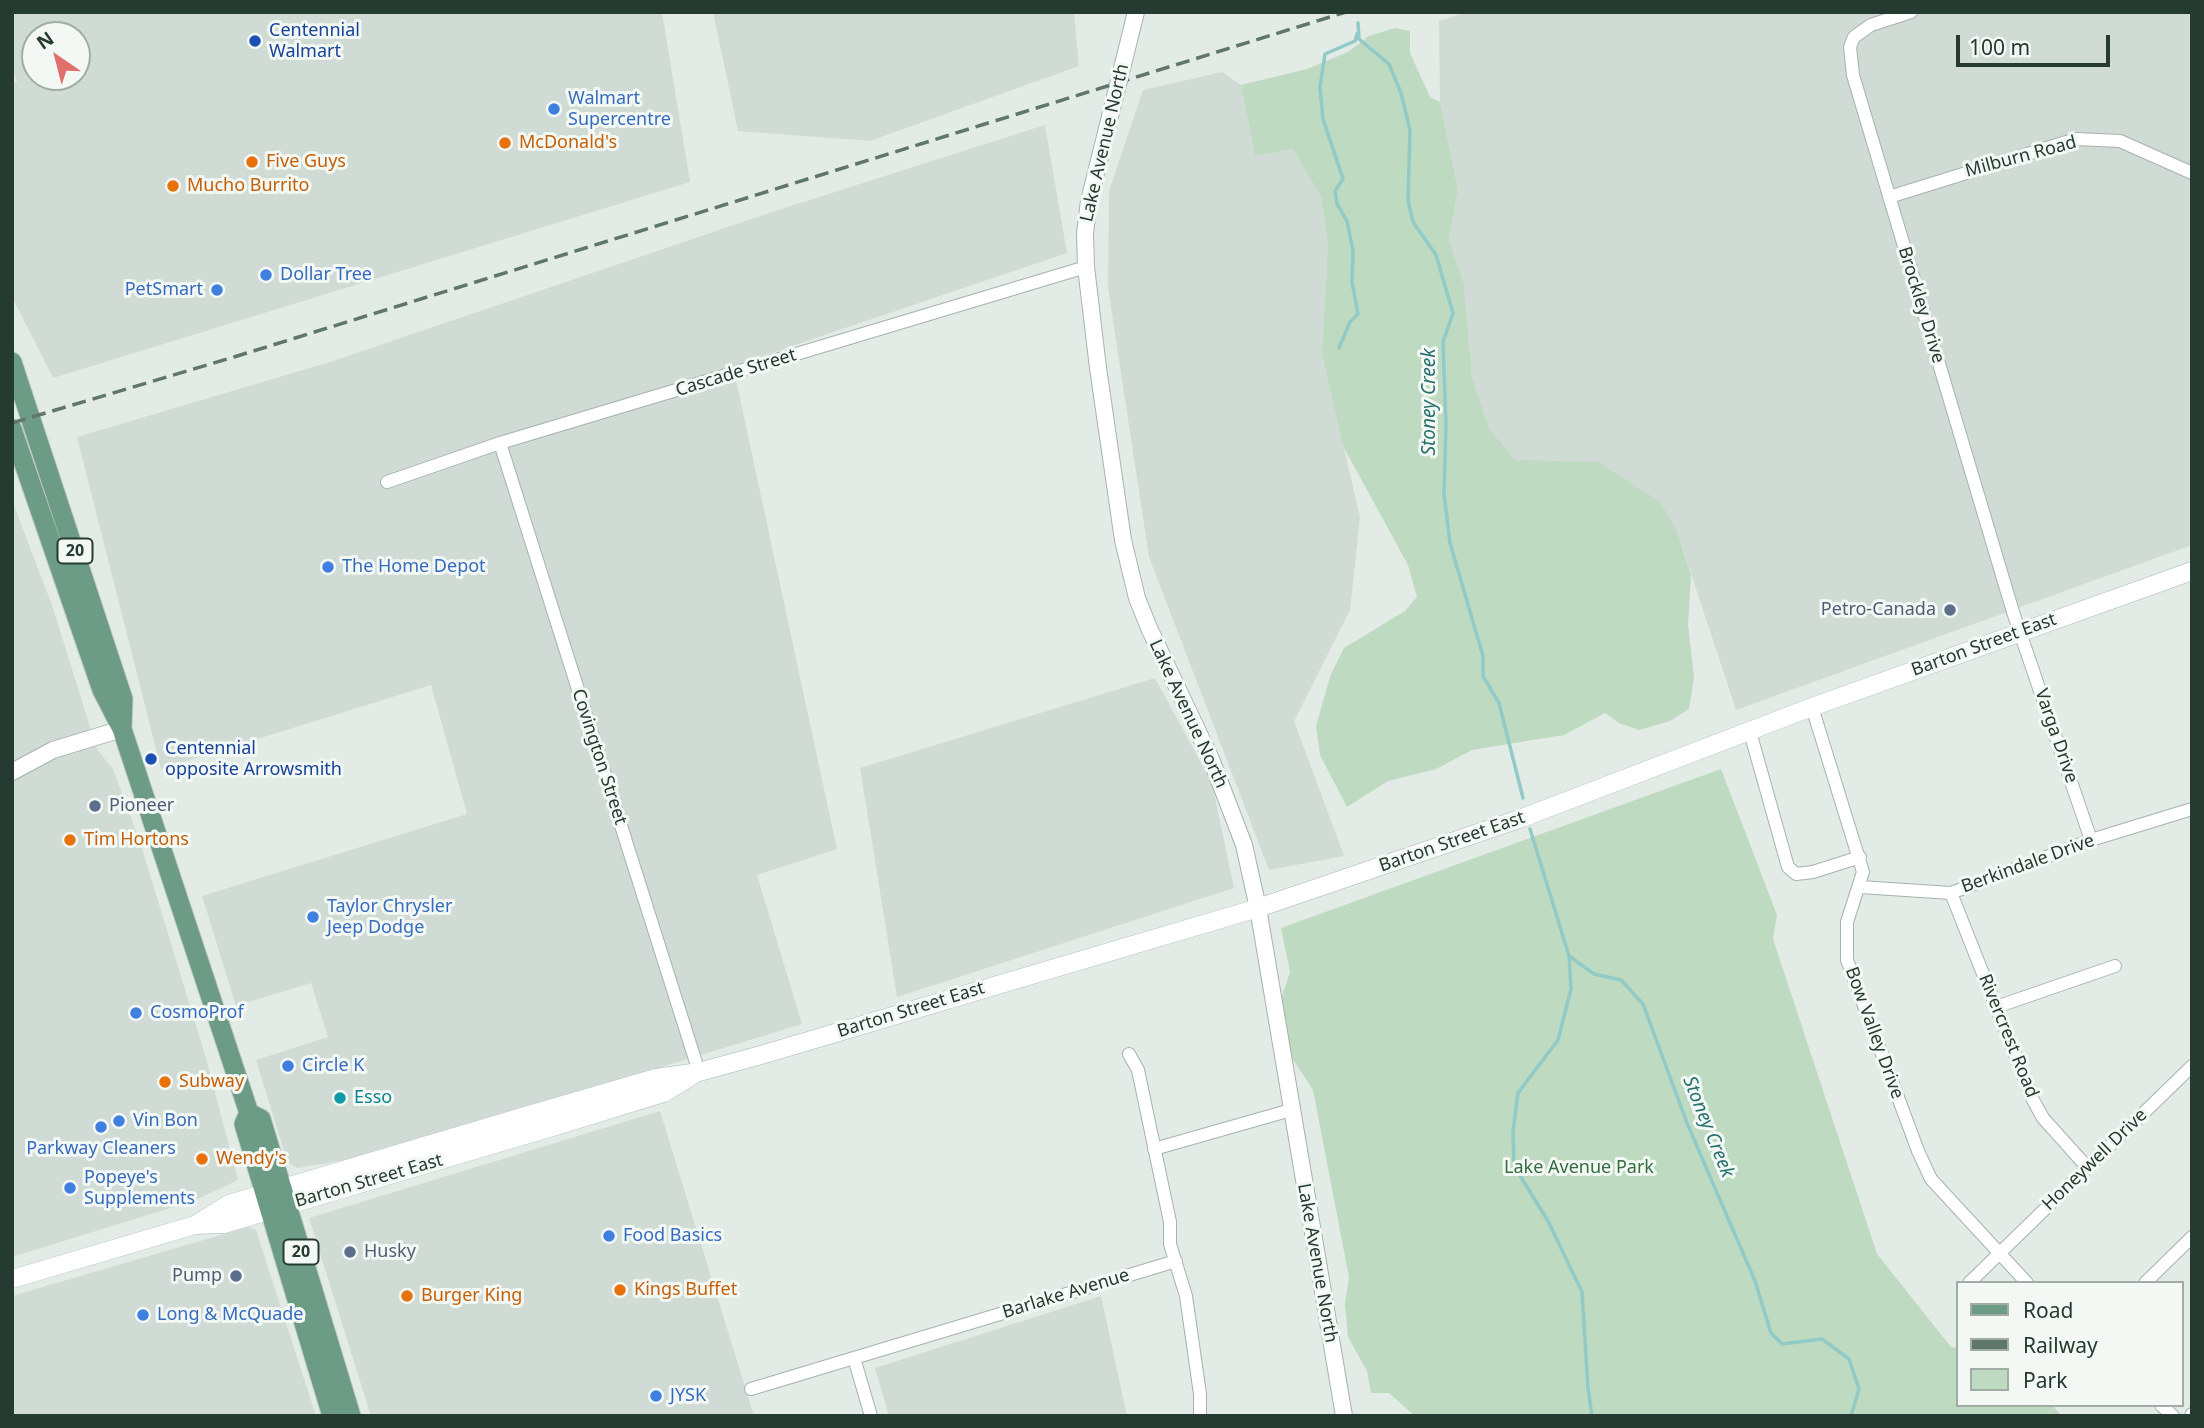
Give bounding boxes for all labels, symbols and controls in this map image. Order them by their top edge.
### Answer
place label: Centennial Walmart [269,20,360,62]
north arrow [21,21,91,91]
scale bar [1959,21,2113,65]
text: N [31,25,59,56]
marker: Centennial Walmart [247,33,263,49]
text: 100 m [1969,33,2030,61]
street label: Lake Avenue North [1076,62,1134,224]
place label: Walmart Supercentre [568,88,671,130]
marker: Walmart Supercentre [546,101,562,117]
place label: McDonald's [519,132,617,154]
street label: Milburn Road [1963,132,2079,182]
marker: McDonald's [497,135,513,151]
place label: Five Guys [266,151,346,173]
marker: Five Guys [244,154,260,170]
place label: Mucho Burrito [187,175,310,197]
marker: Mucho Burrito [165,178,181,194]
street label: Brockley Drive [1893,244,1949,366]
place label: Dollar Tree [280,264,372,286]
marker: Dollar Tree [258,267,274,283]
place label: PetSmart [125,279,203,301]
marker: PetSmart [209,282,225,298]
street label: Cascade Street [673,344,799,402]
water label: Stoney Creek [1419,348,1441,456]
road number: 20 [57,538,92,564]
place label: The Home Depot [342,556,486,578]
marker: The Home Depot [320,559,336,575]
place label: Petro-Canada [1821,599,1936,621]
marker: Petro-Canada [1942,602,1958,618]
street label: Barton Street East [1909,609,2059,681]
street label: Lake Avenue North [1144,636,1232,792]
street label: Covington Street [567,686,631,828]
street label: Varga Drive [2030,686,2082,786]
place label: Centennial opposite Arrowsmith [165,738,342,780]
marker: Centennial opposite Arrowsmith [143,751,159,767]
place label: Pioneer [109,795,174,817]
marker: Pioneer [87,798,103,814]
street label: Barton Street East [1376,807,1528,877]
place label: Tim Hortons [84,829,189,851]
street label: Berkindale Drive [1959,830,2097,898]
marker: Tim Hortons [62,832,78,848]
place label: Taylor Chrysler Jeep Dodge [327,896,452,939]
marker: Taylor Chrysler Jeep Dodge [305,909,321,925]
street label: Bow Valley Drive [1840,964,1908,1102]
street label: Rivercrest Road [1973,971,2043,1101]
street label: Barton Street East [835,977,987,1043]
place label: CosmoProf [150,1002,244,1024]
marker: CosmoProf [128,1005,144,1021]
place label: Circle K [302,1055,364,1077]
marker: Circle K [280,1058,296,1074]
place label: Subway [179,1071,244,1093]
water label: Stoney Creek [1677,1073,1739,1181]
marker: Subway [157,1074,173,1090]
place label: Esso [354,1087,392,1109]
marker: Esso [332,1090,348,1106]
street label: Honeywell Drive [2038,1105,2152,1215]
place label: Vin Bon [133,1110,198,1132]
marker: Vin Bon [111,1113,127,1129]
marker: Parkway Cleaners [93,1119,109,1135]
place label: Parkway Cleaners [26,1138,176,1160]
place label: Wendy's [216,1148,287,1170]
street label: Barton Street East [293,1150,445,1212]
marker: Wendy's [194,1151,210,1167]
park label: Lake Avenue Park [1504,1157,1654,1179]
place label: Popeye's Supplements [84,1167,195,1210]
marker: Popeye's Supplements [62,1180,78,1196]
street label: Lake Avenue North [1292,1182,1342,1344]
place label: Food Basics [623,1225,722,1247]
marker: Food Basics [601,1228,617,1244]
road number: 20 [284,1240,318,1264]
place label: Husky [364,1241,416,1263]
marker: Husky [342,1244,358,1260]
street label: Barlake Avenue [1000,1264,1132,1324]
place label: Pump [172,1265,222,1287]
marker: Pump [228,1268,244,1284]
place label: Kings Buffet [634,1279,737,1301]
legend [1955,1281,2183,1407]
marker: Kings Buffet [612,1282,628,1298]
place label: Burger King [421,1285,522,1307]
marker: Burger King [399,1288,415,1304]
text: Road [2023,1296,2073,1324]
place label: Long & McQuade [157,1304,304,1326]
marker: Long & McQuade [135,1307,151,1323]
text: Railway [2023,1331,2098,1359]
text: Park [2023,1366,2067,1394]
place label: JYSK [670,1385,706,1407]
marker: JYSK [648,1388,664,1404]

